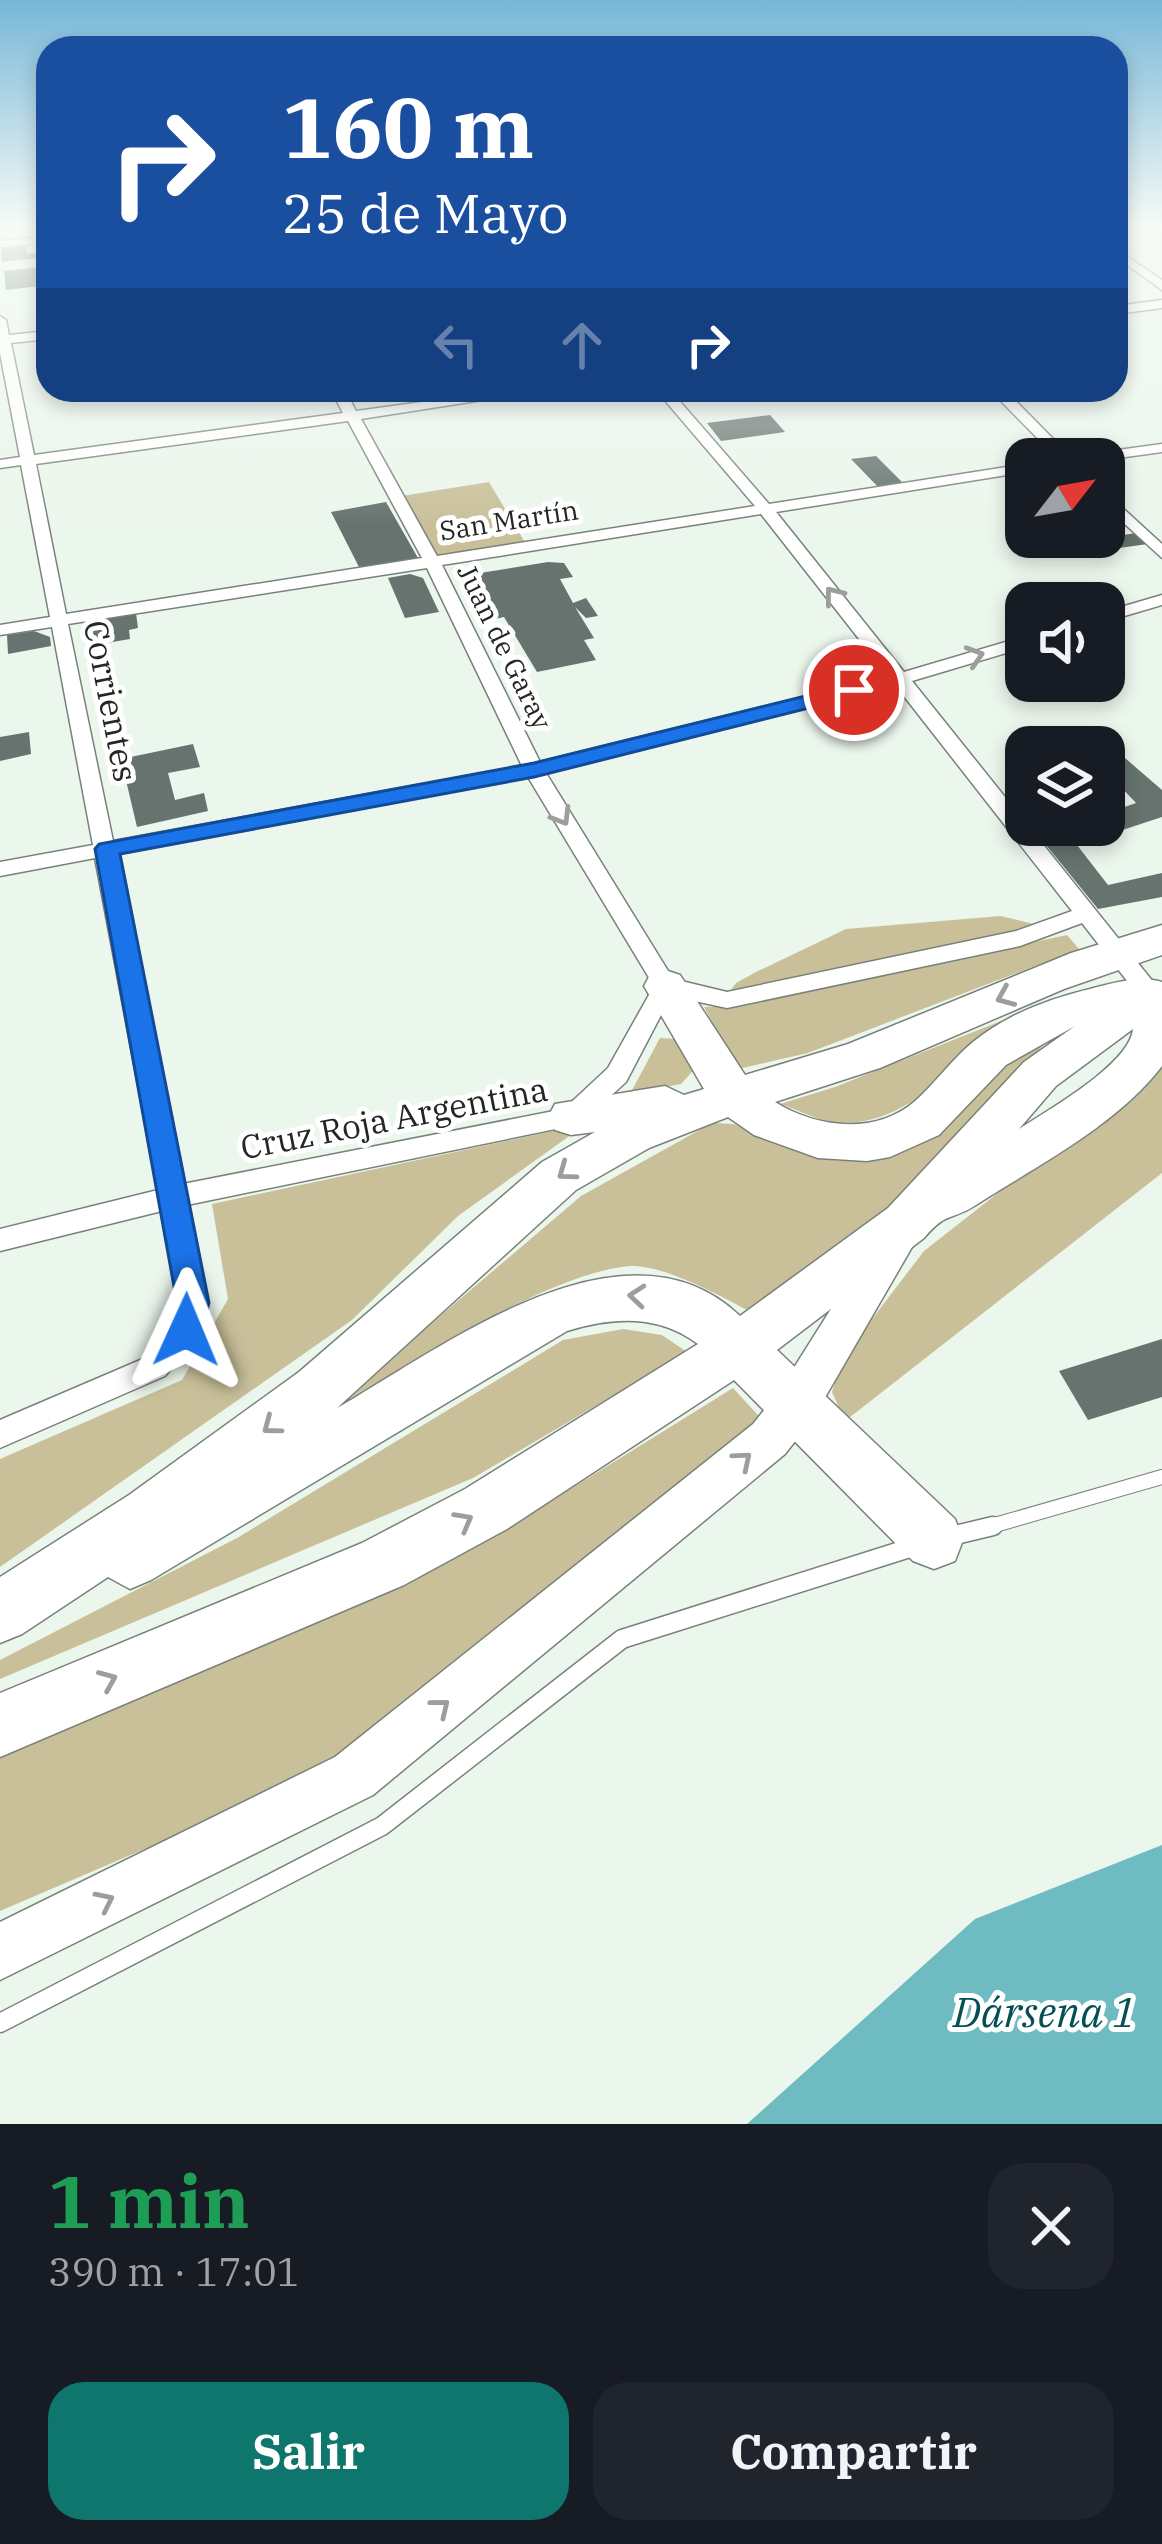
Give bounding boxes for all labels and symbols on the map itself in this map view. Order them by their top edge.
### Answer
north arrow [1005,438,1125,558]
street label: San Martín [437,491,581,548]
street label: Juan de Garay [450,558,561,735]
one-way arrow [826,587,847,609]
street label: Corrientes [75,617,148,785]
pin [803,639,905,741]
one-way arrow [964,645,985,670]
one-way arrow [548,804,570,826]
one-way arrow [995,983,1016,1007]
street label: Cruz Roja Argentina [237,1067,551,1168]
one-way arrow [557,1158,579,1180]
position arrow [123,1267,249,1393]
one-way arrow [627,1284,646,1309]
one-way arrow [262,1412,284,1434]
one-way arrow [729,1452,751,1474]
one-way arrow [451,1513,473,1536]
one-way arrow [96,1670,117,1694]
one-way arrow [428,1700,450,1721]
one-way arrow [93,1892,114,1915]
water label: Dársena 1 [952,1984,1135,2039]

